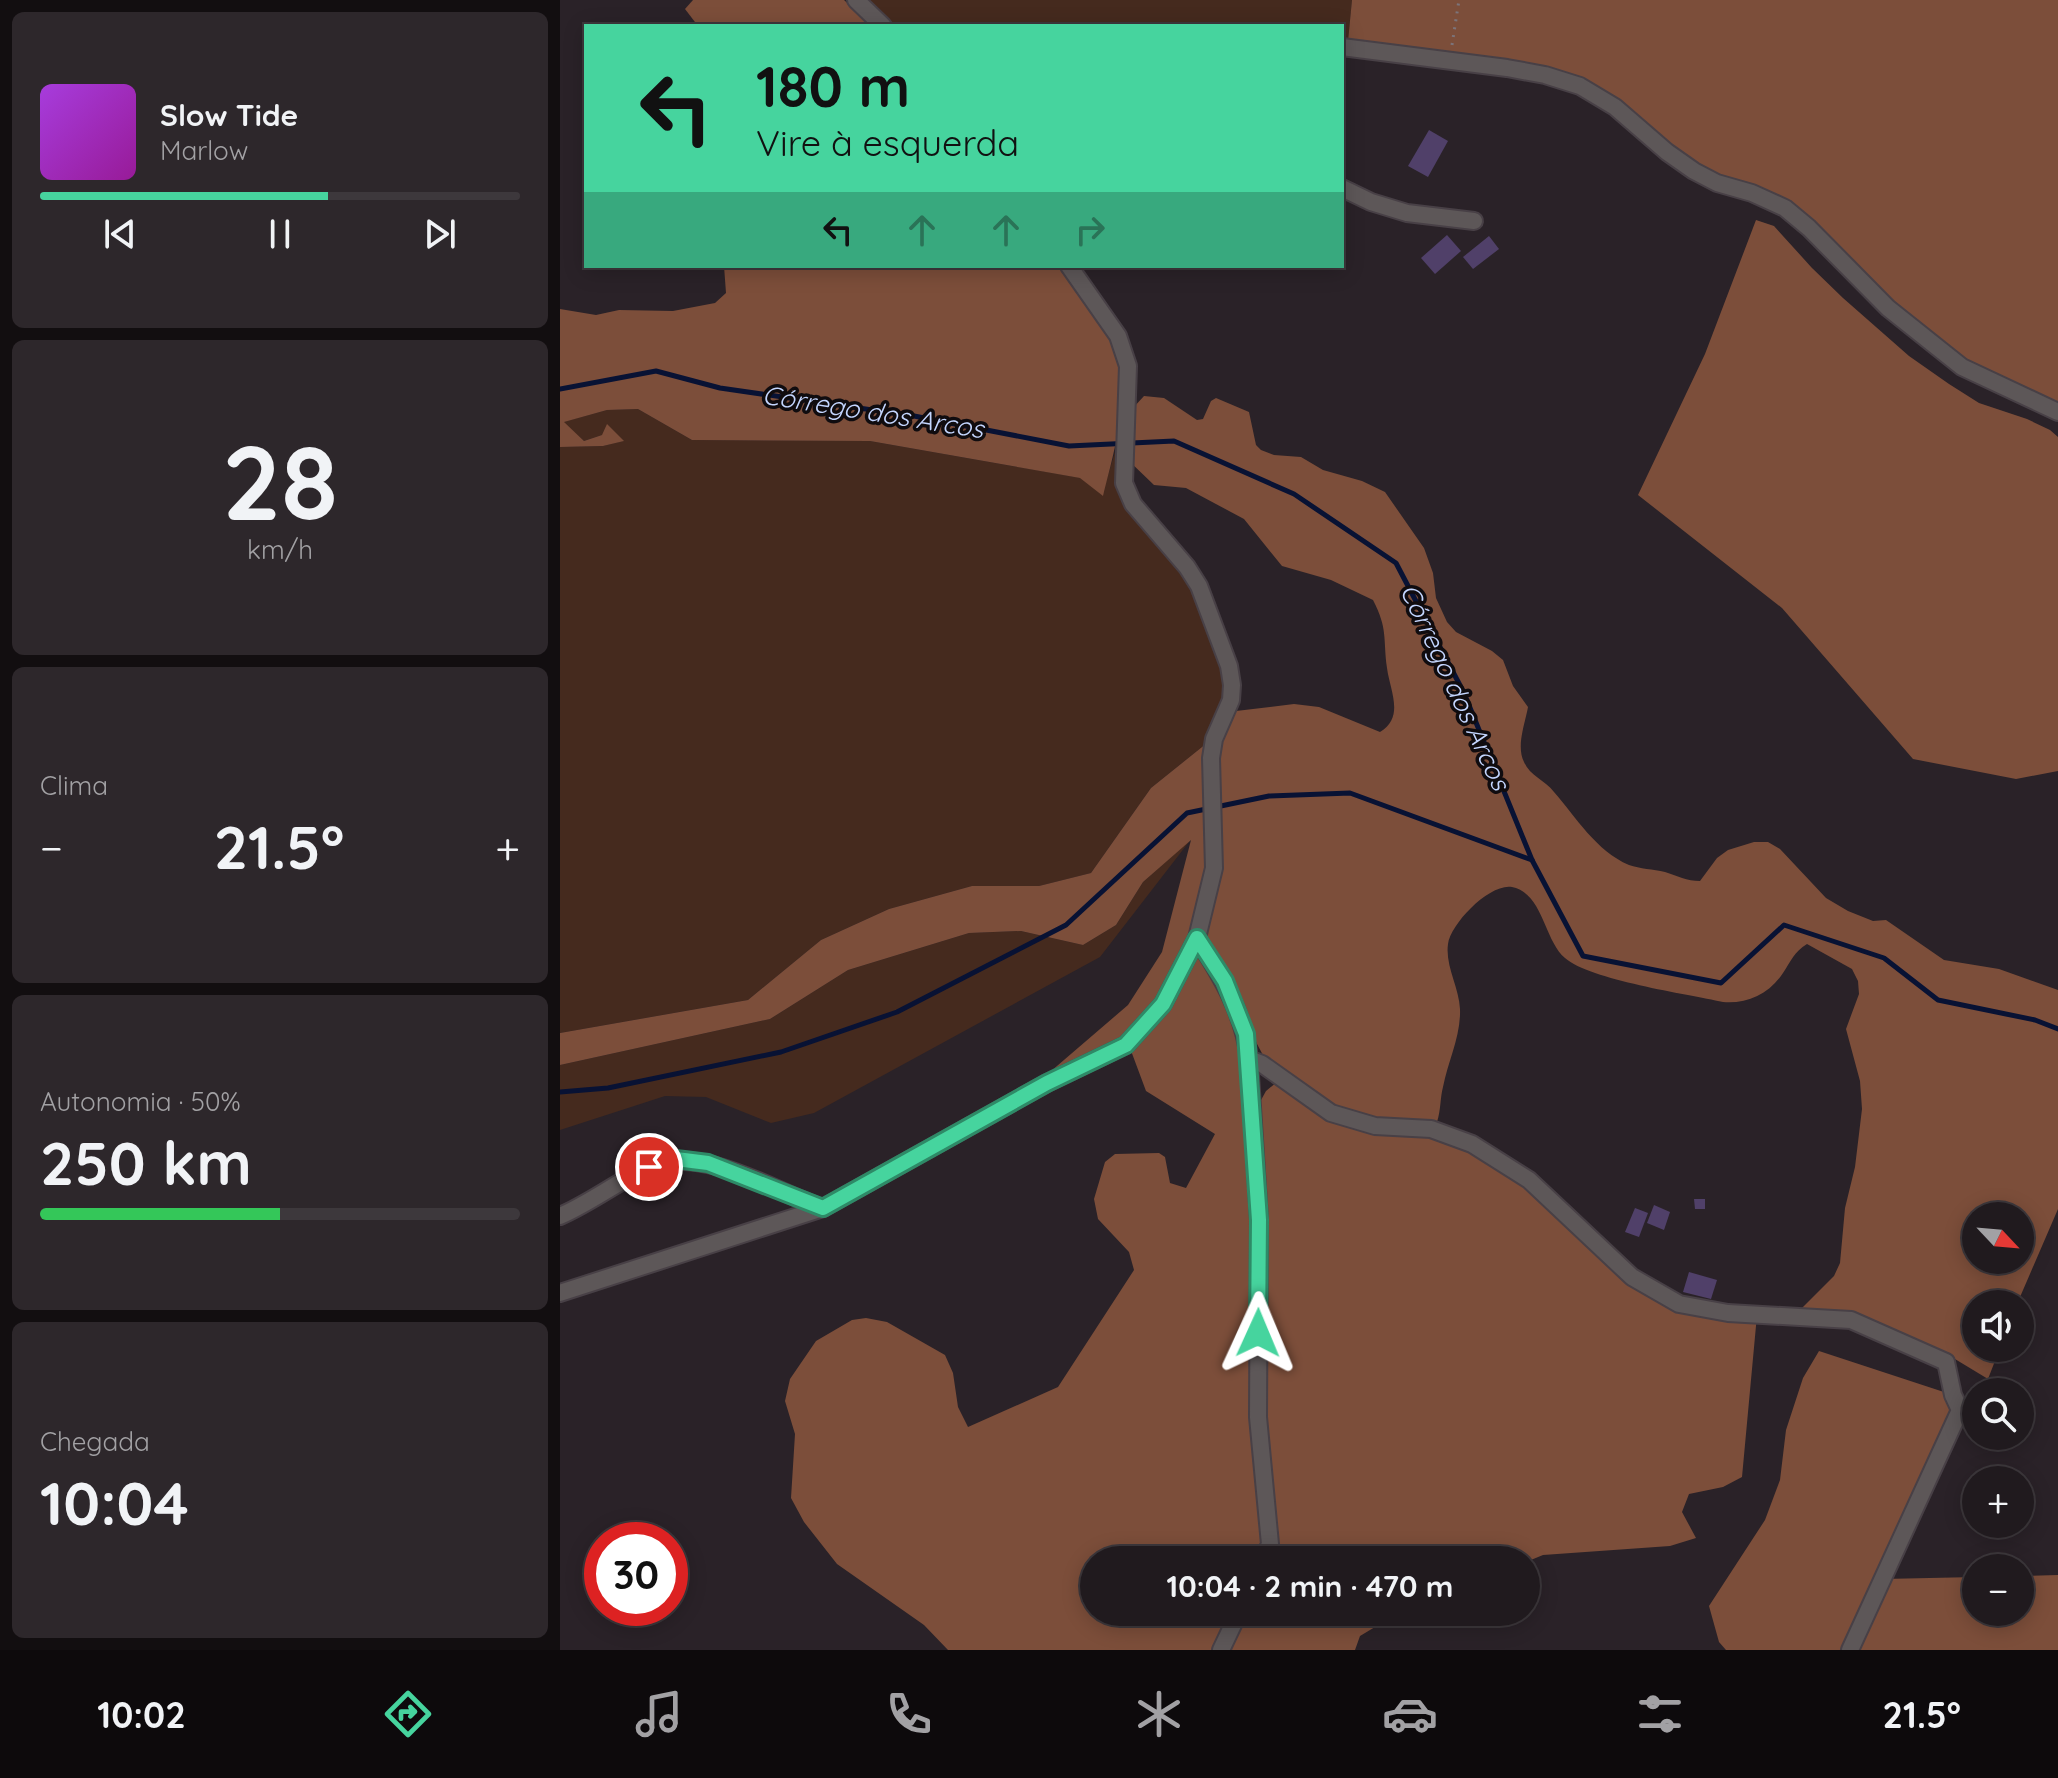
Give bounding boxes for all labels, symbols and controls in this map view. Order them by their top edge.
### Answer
text: 180 m [756,51,910,121]
icon: left [624,56,728,160]
text: Slow Tide [160,96,298,134]
text: Vire à esquerda [756,120,1019,165]
text: Marlow [160,134,248,167]
icon: left [816,208,860,252]
icon: ahead [900,208,944,252]
icon: ahead [984,208,1028,252]
icon: right [1068,208,1112,252]
icon: previous [98,212,142,256]
icon: pause [258,212,302,256]
icon: next [418,212,462,256]
water label: Córrego dos Arcos [760,378,988,446]
text: 28 [222,416,338,546]
text: km/h [247,533,313,566]
water label: Córrego dos Arcos [1393,579,1518,797]
text: Clima [40,769,108,802]
text: 21.5° [214,809,344,884]
text: − [40,820,63,875]
text: + [495,820,520,875]
text: Autonomia · 50% [40,1085,241,1118]
text: 250 km [40,1125,252,1200]
pin [615,1133,683,1201]
icon: arrive [627,1145,671,1189]
north arrow [1962,1202,2034,1274]
map controls [1962,1202,2034,1626]
button: sound [1962,1290,2034,1362]
position arrow [1216,1291,1300,1375]
button: search [1962,1378,2034,1450]
text: Chegada [40,1425,150,1458]
text: 10:04 [40,1465,189,1540]
button: + [1962,1466,2034,1538]
speed limit sign: 30 [584,1522,688,1626]
button: − [1962,1554,2034,1626]
text: 10:04 · 2 min · 470 m [1166,1567,1454,1605]
icon: directions [380,1686,436,1742]
icon: music [631,1686,687,1742]
icon: phone [881,1686,937,1742]
icon: climate [1131,1686,1187,1742]
icon: car [1382,1686,1438,1742]
icon: filters [1632,1686,1688,1742]
text: 10:02 [97,1692,186,1737]
text: 21.5° [1882,1692,1961,1737]

